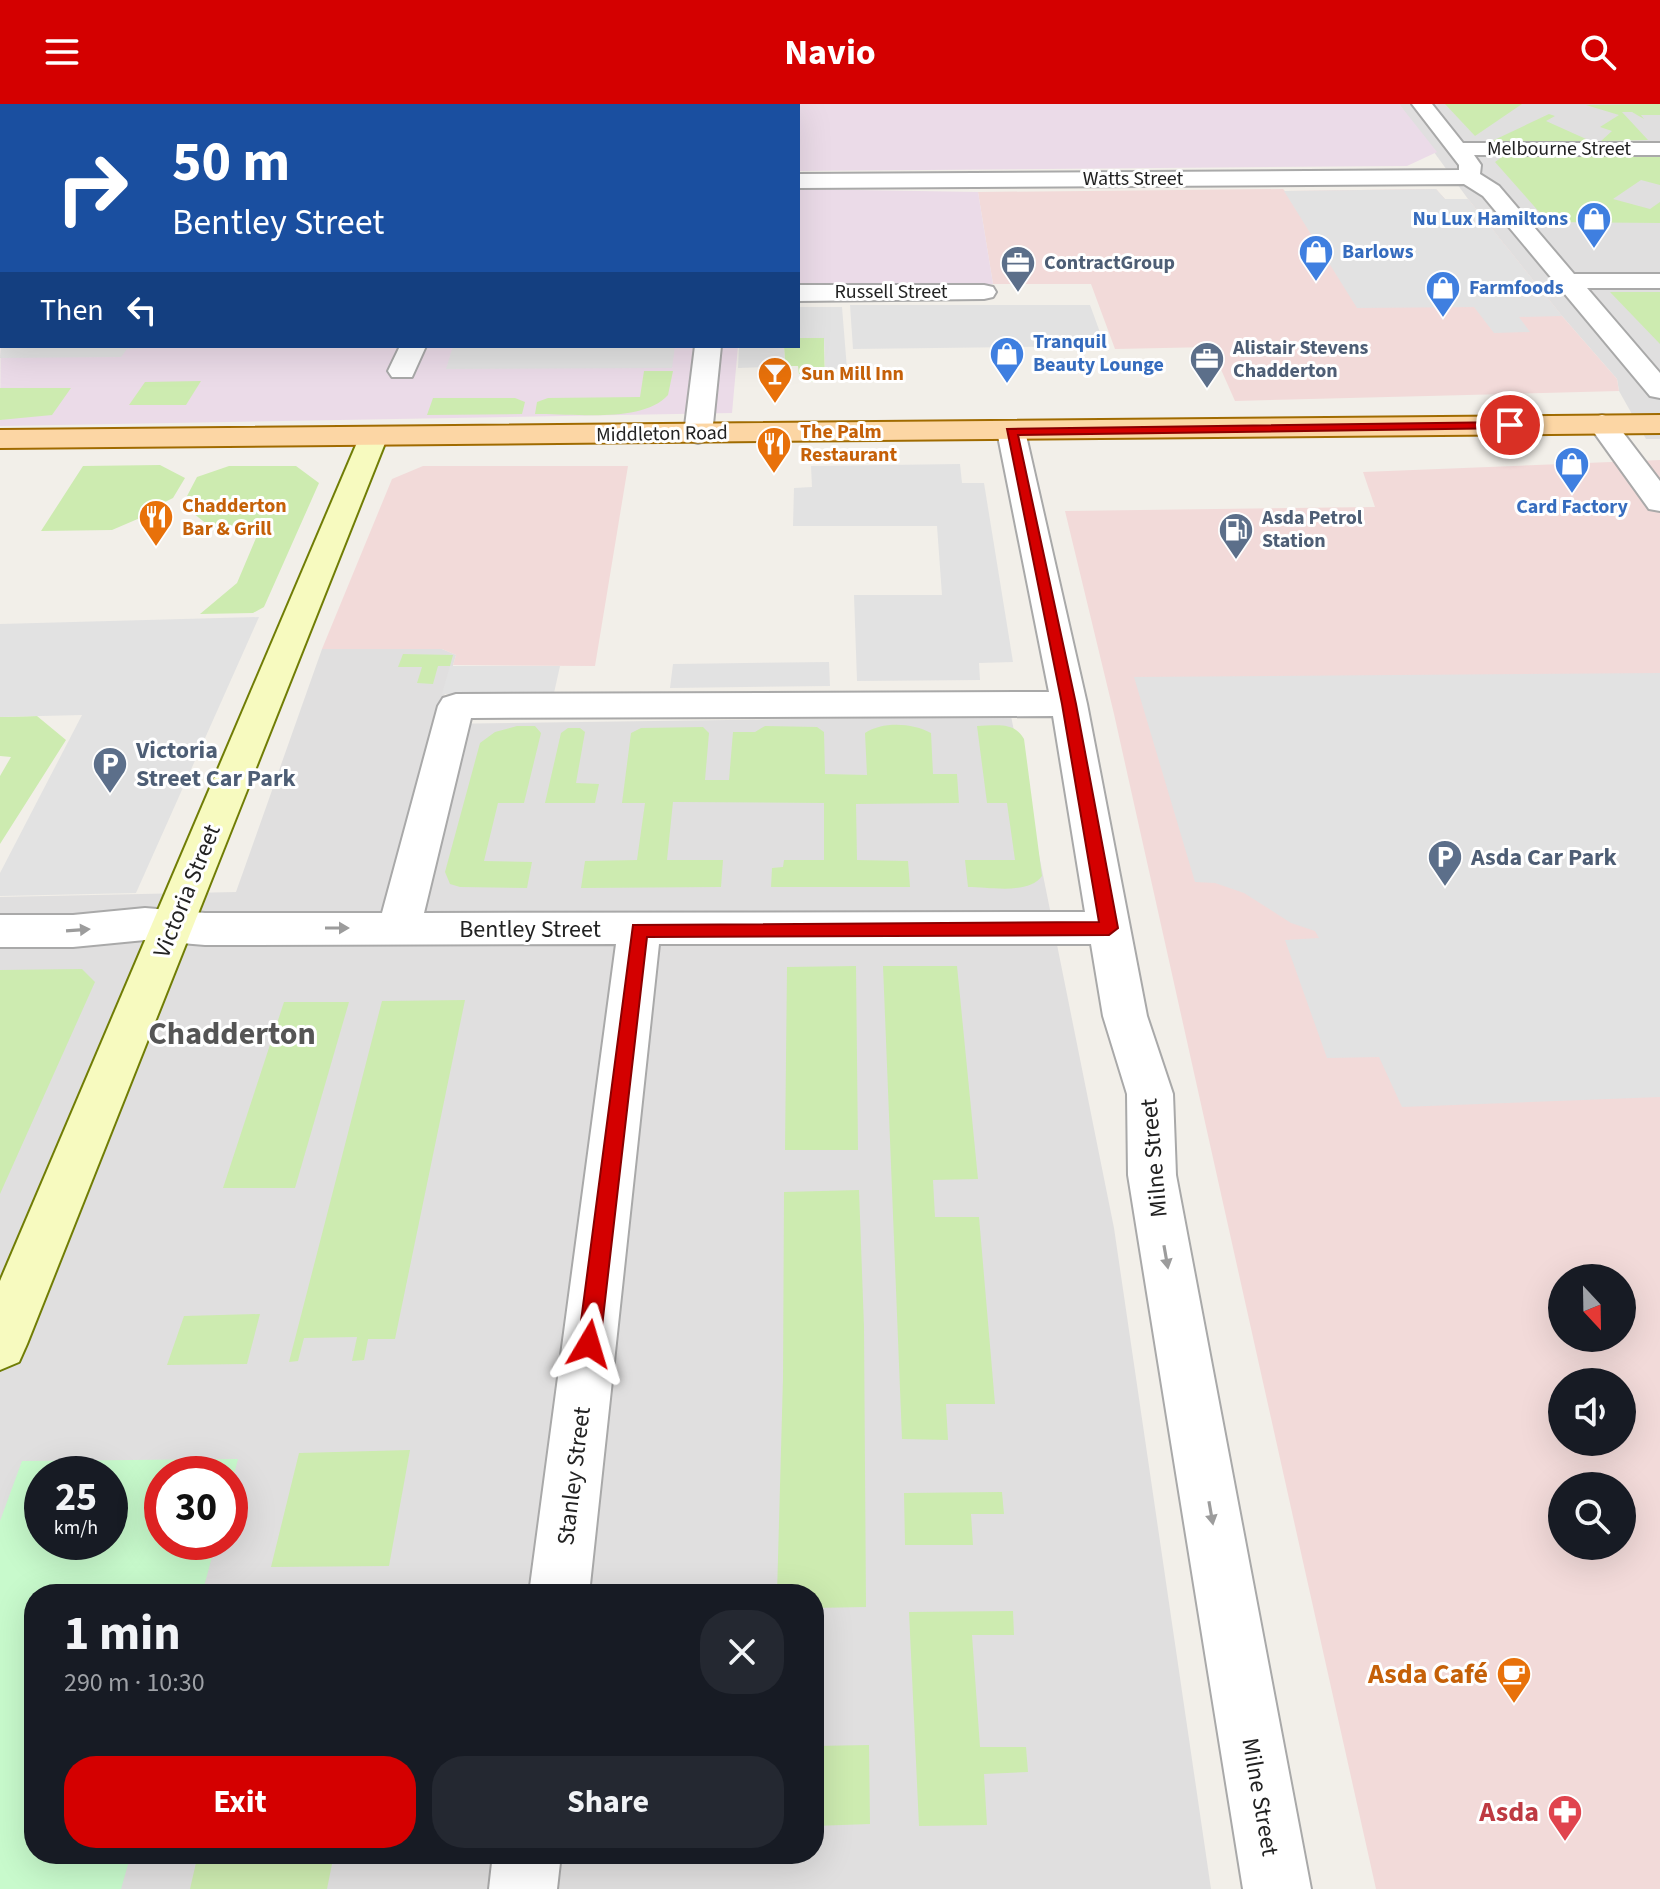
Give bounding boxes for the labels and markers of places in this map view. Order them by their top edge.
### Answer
shop icon: Nu Lux Hamiltons [1575,200,1613,250]
place label: Nu Lux Hamiltons [1412,205,1568,233]
shop icon: Barlows [1297,233,1335,283]
place label: Barlows [1342,238,1414,266]
office icon: ContractGroup [999,244,1037,294]
place label: ContractGroup [1044,249,1175,277]
shop icon: Farmfoods [1424,269,1462,319]
place label: Farmfoods [1469,274,1564,302]
place label: Tranquil Beauty Lounge [1033,328,1164,379]
place label: Alistair Stevens Chadderton [1232,334,1369,385]
shop icon: Tranquil Beauty Lounge [988,335,1026,385]
office icon: Alistair Stevens Chadderton [1188,340,1226,390]
bar icon: Sun Mill Inn [756,355,794,405]
place label: Sun Mill Inn [801,360,904,388]
pin [1476,391,1544,459]
place label: The Palm Restaurant [800,418,897,469]
restaurant icon: The Palm Restaurant [755,425,793,475]
shop icon: Card Factory [1553,445,1591,495]
place label: Chadderton Bar & Grill [182,492,287,543]
place label: Card Factory [1516,493,1628,521]
restaurant icon: Chadderton Bar & Grill [137,498,175,548]
place label: Asda Petrol Station [1261,504,1363,555]
fuel station icon: Asda Petrol Station [1217,511,1255,561]
place label: Victoria Street Car Park [135,733,296,796]
parking icon: Victoria Street Car Park [91,745,129,795]
parking icon: Asda Car Park [1426,838,1464,888]
place label: Asda Car Park [1470,840,1618,875]
place label: Asda Café [1367,1654,1488,1694]
cafe icon: Asda Café [1495,1655,1533,1705]
place label: Asda [1478,1792,1539,1832]
pharmacy icon: Asda [1546,1793,1584,1843]

